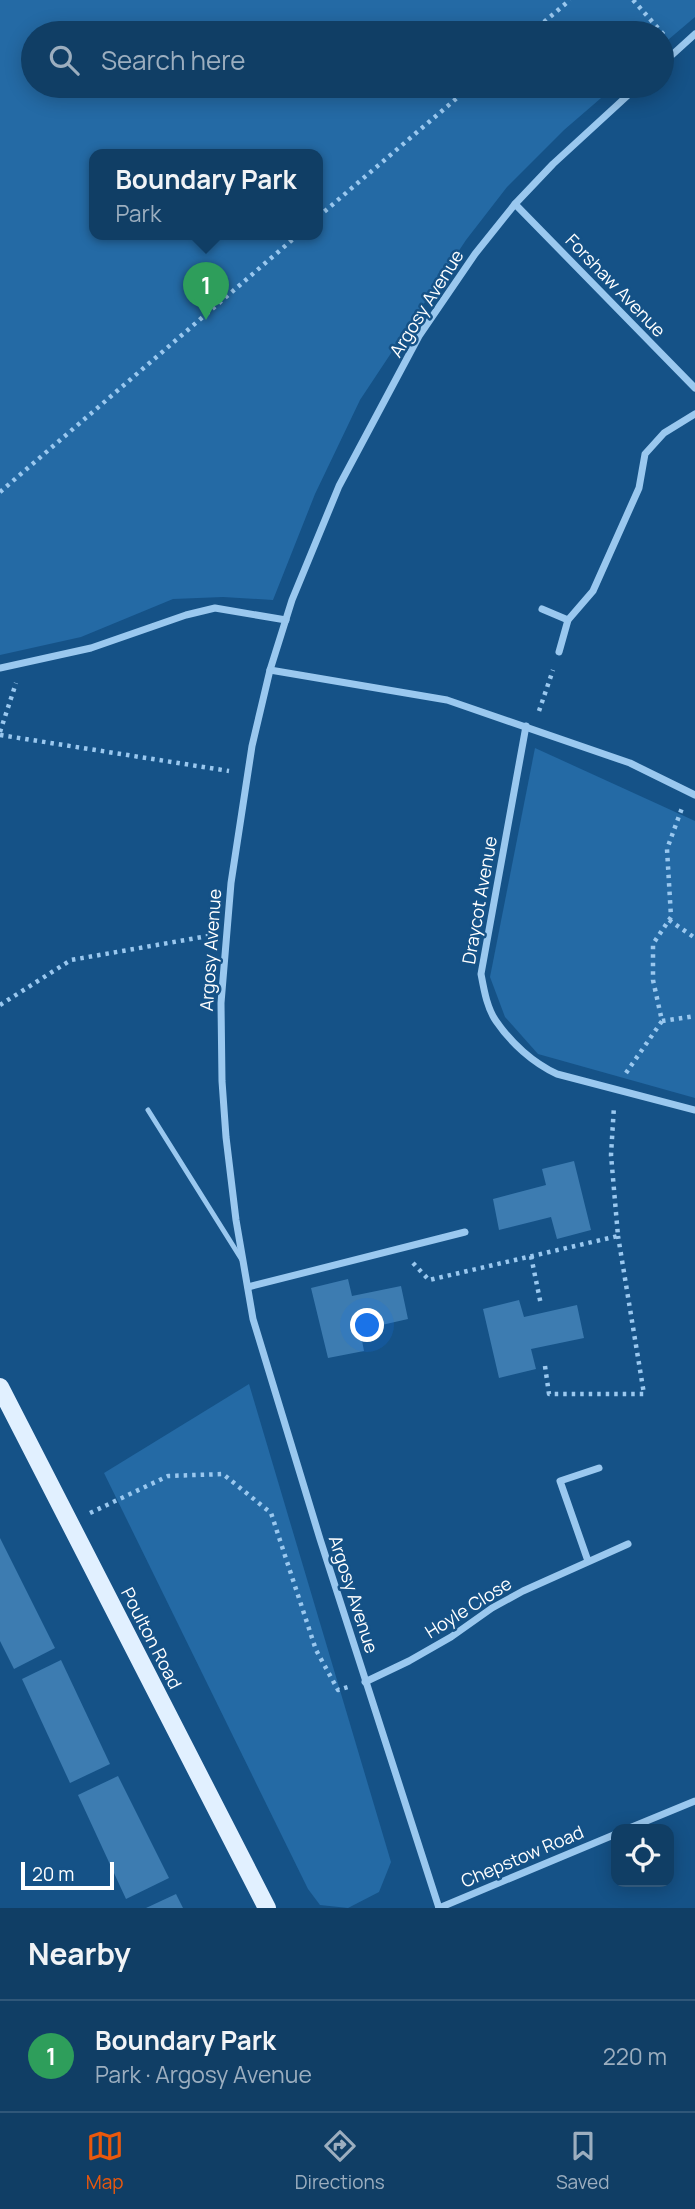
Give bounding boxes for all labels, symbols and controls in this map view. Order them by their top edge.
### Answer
search box [21,21,674,98]
icon: search [45,41,83,79]
text: Search here [101,42,246,78]
popup [89,149,323,240]
text: Boundary Park [115,161,297,197]
text: Park [115,197,161,229]
street label: Forshaw Avenue [561,228,671,342]
street label: Argosy Avenue [383,245,469,361]
pin: 1 [183,262,229,320]
street label: Draycot Avenue [456,834,502,966]
street label: Argosy Avenue [194,888,226,1012]
your location [350,1308,384,1342]
street label: Argosy Avenue [324,1532,384,1656]
street label: Hoyle Close [420,1571,516,1643]
street label: Poulton Road [116,1583,188,1693]
street label: Chepstow Road [457,1819,587,1893]
map controls [611,1824,674,1887]
button: locate [611,1824,674,1887]
scale bar [21,1859,114,1891]
text: 20 m [32,1861,74,1887]
text: Nearby [28,1933,131,1974]
text: Boundary Park [95,2022,276,2058]
text: 1 [46,2040,56,2072]
text: 220 m [603,2040,667,2072]
text: Park · Argosy Avenue [95,2058,312,2090]
tab: Map [86,2127,124,2195]
tab: Directions [295,2127,385,2195]
tab: Saved [556,2127,609,2195]

